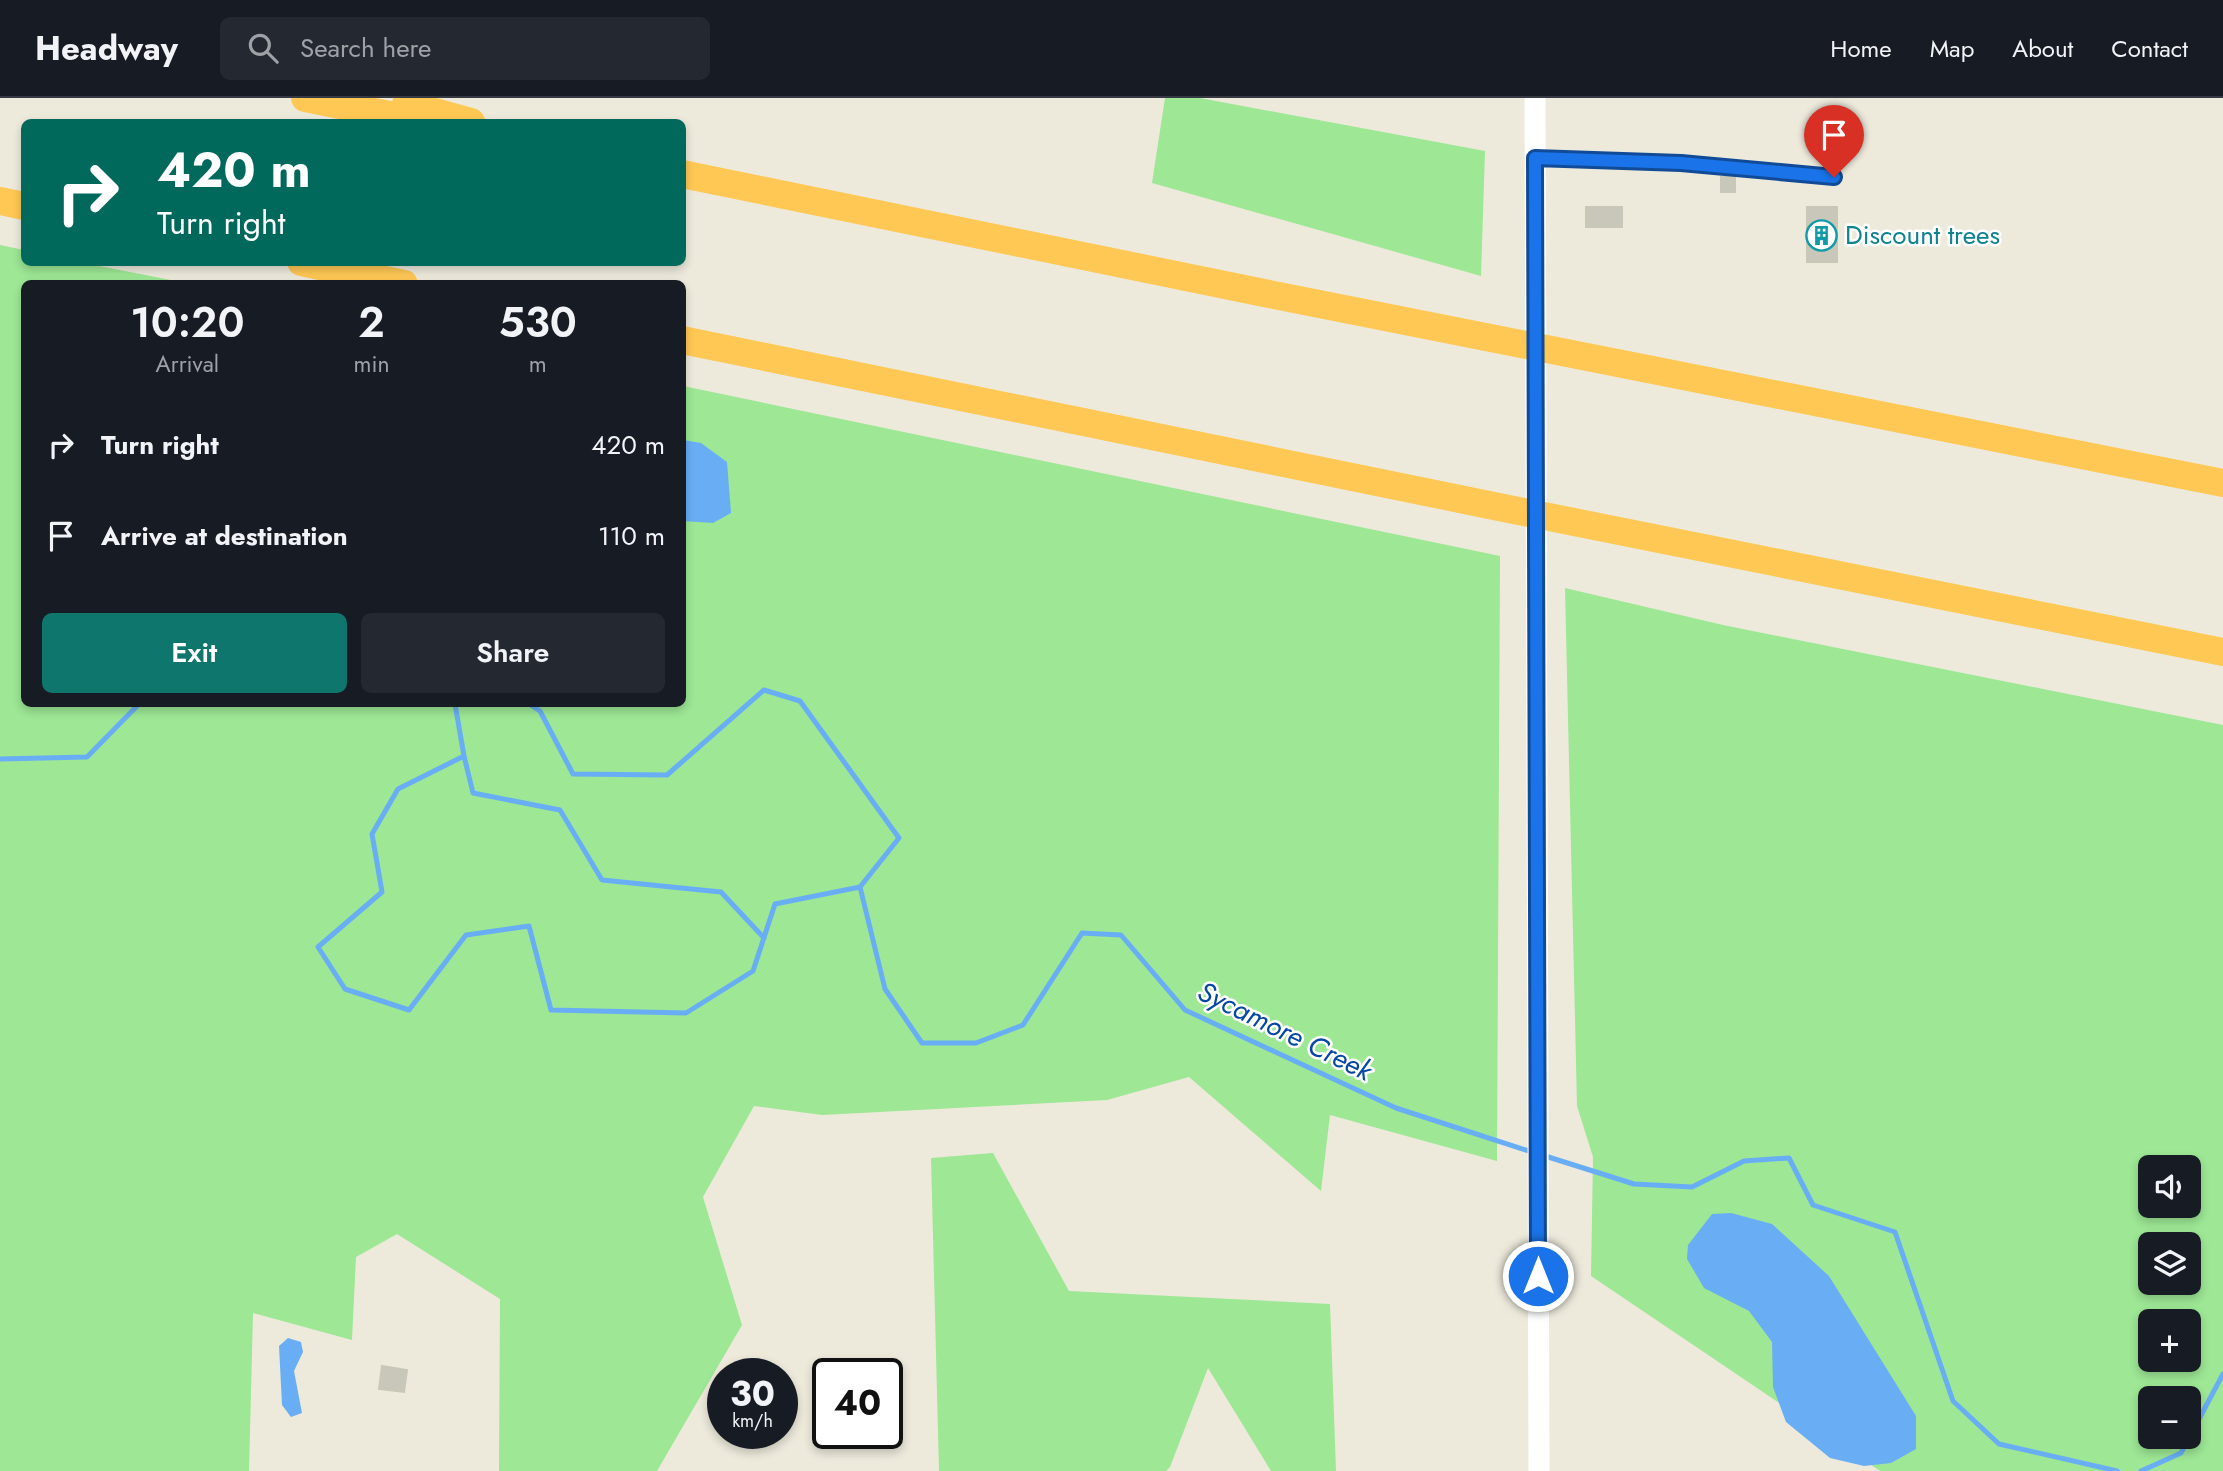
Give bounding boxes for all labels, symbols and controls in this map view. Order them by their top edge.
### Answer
search box [220,17,710,80]
text: Headway [35,25,178,72]
icon: search [244,29,282,67]
text: Search here [300,29,431,67]
text: Home [1830,31,1892,66]
text: Map [1930,31,1974,66]
text: About [2012,31,2073,66]
text: Contact [2111,31,2188,66]
pin [1804,105,1864,177]
icon: arrive [1815,116,1853,154]
text: 420 m [157,135,311,205]
icon: right [42,147,133,238]
text: Turn right [157,200,286,246]
place label: Discount trees [1845,216,2000,254]
building icon: Discount trees [1805,218,1839,252]
text: 10:20 [130,292,244,353]
text: 2 [358,292,385,353]
text: 530 [499,292,577,353]
text: Arrival [156,347,219,381]
text: min [354,347,390,381]
text: m [529,347,547,381]
icon: right [42,426,80,464]
text: Turn right [101,426,219,464]
text: 420 m [591,426,665,464]
icon: arrive [42,517,80,555]
text: Arrive at destination [101,517,348,555]
text: 110 m [598,517,665,555]
button: Exit [42,613,347,693]
button: Share [361,613,665,693]
water label: Sycamore Creek [1191,971,1380,1091]
map controls [2138,1155,2201,1449]
button: sound [2138,1155,2201,1218]
button: layers [2138,1232,2201,1295]
position arrow [1501,1239,1575,1313]
button: + [2138,1309,2201,1372]
speed limit sign: 40 [812,1358,903,1449]
text: 30 [730,1369,775,1419]
button: − [2138,1386,2201,1449]
text: km/h [732,1408,773,1434]

